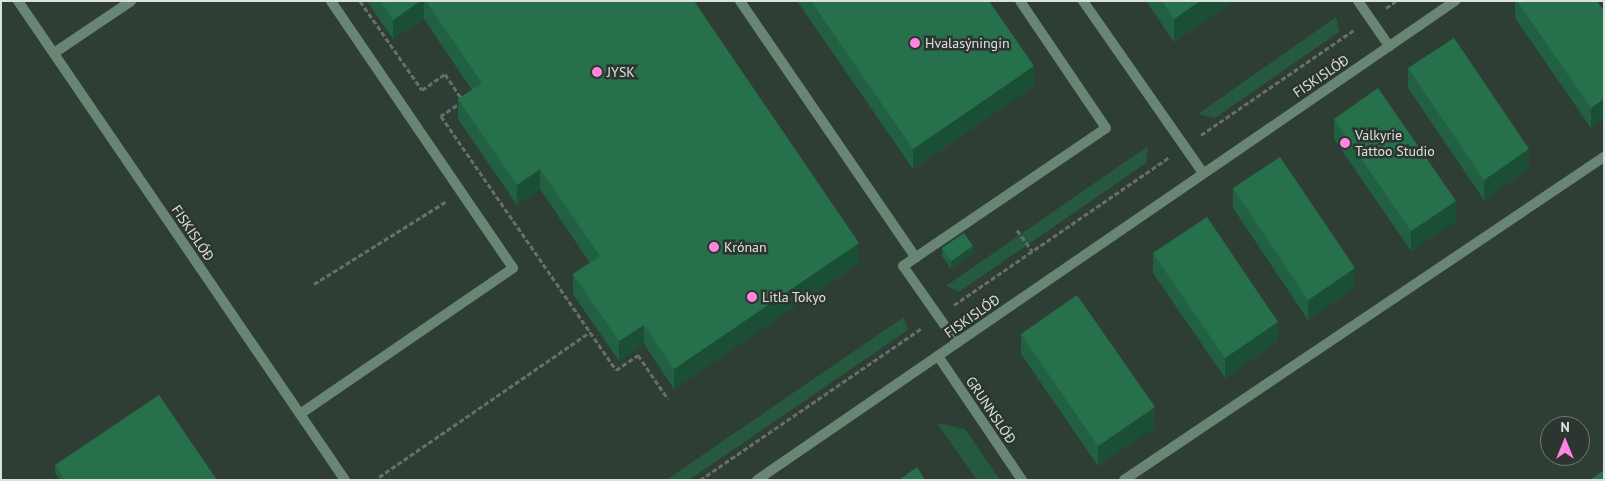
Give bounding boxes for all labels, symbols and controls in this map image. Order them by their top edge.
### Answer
place label: Hvalasýningin [925,35,1010,51]
marker: Hvalasýningin [909,37,921,49]
street label: FISKISLÓÐ [1290,51,1352,101]
place label: JYSK [607,64,635,80]
marker: JYSK [591,66,603,78]
place label: Valkyrie Tattoo Studio [1355,127,1435,160]
marker: Valkyrie Tattoo Studio [1339,137,1351,149]
street label: FISKISLÓÐ [168,202,218,264]
place label: Krónan [724,239,767,255]
marker: Krónan [708,241,720,253]
place label: Litla Tokyo [762,289,826,305]
marker: Litla Tokyo [746,291,758,303]
street label: FISKISLÓÐ [941,291,1003,341]
street label: GRUNNSLÓÐ [962,373,1020,447]
north arrow [1540,416,1590,466]
text: N [1560,418,1570,436]

